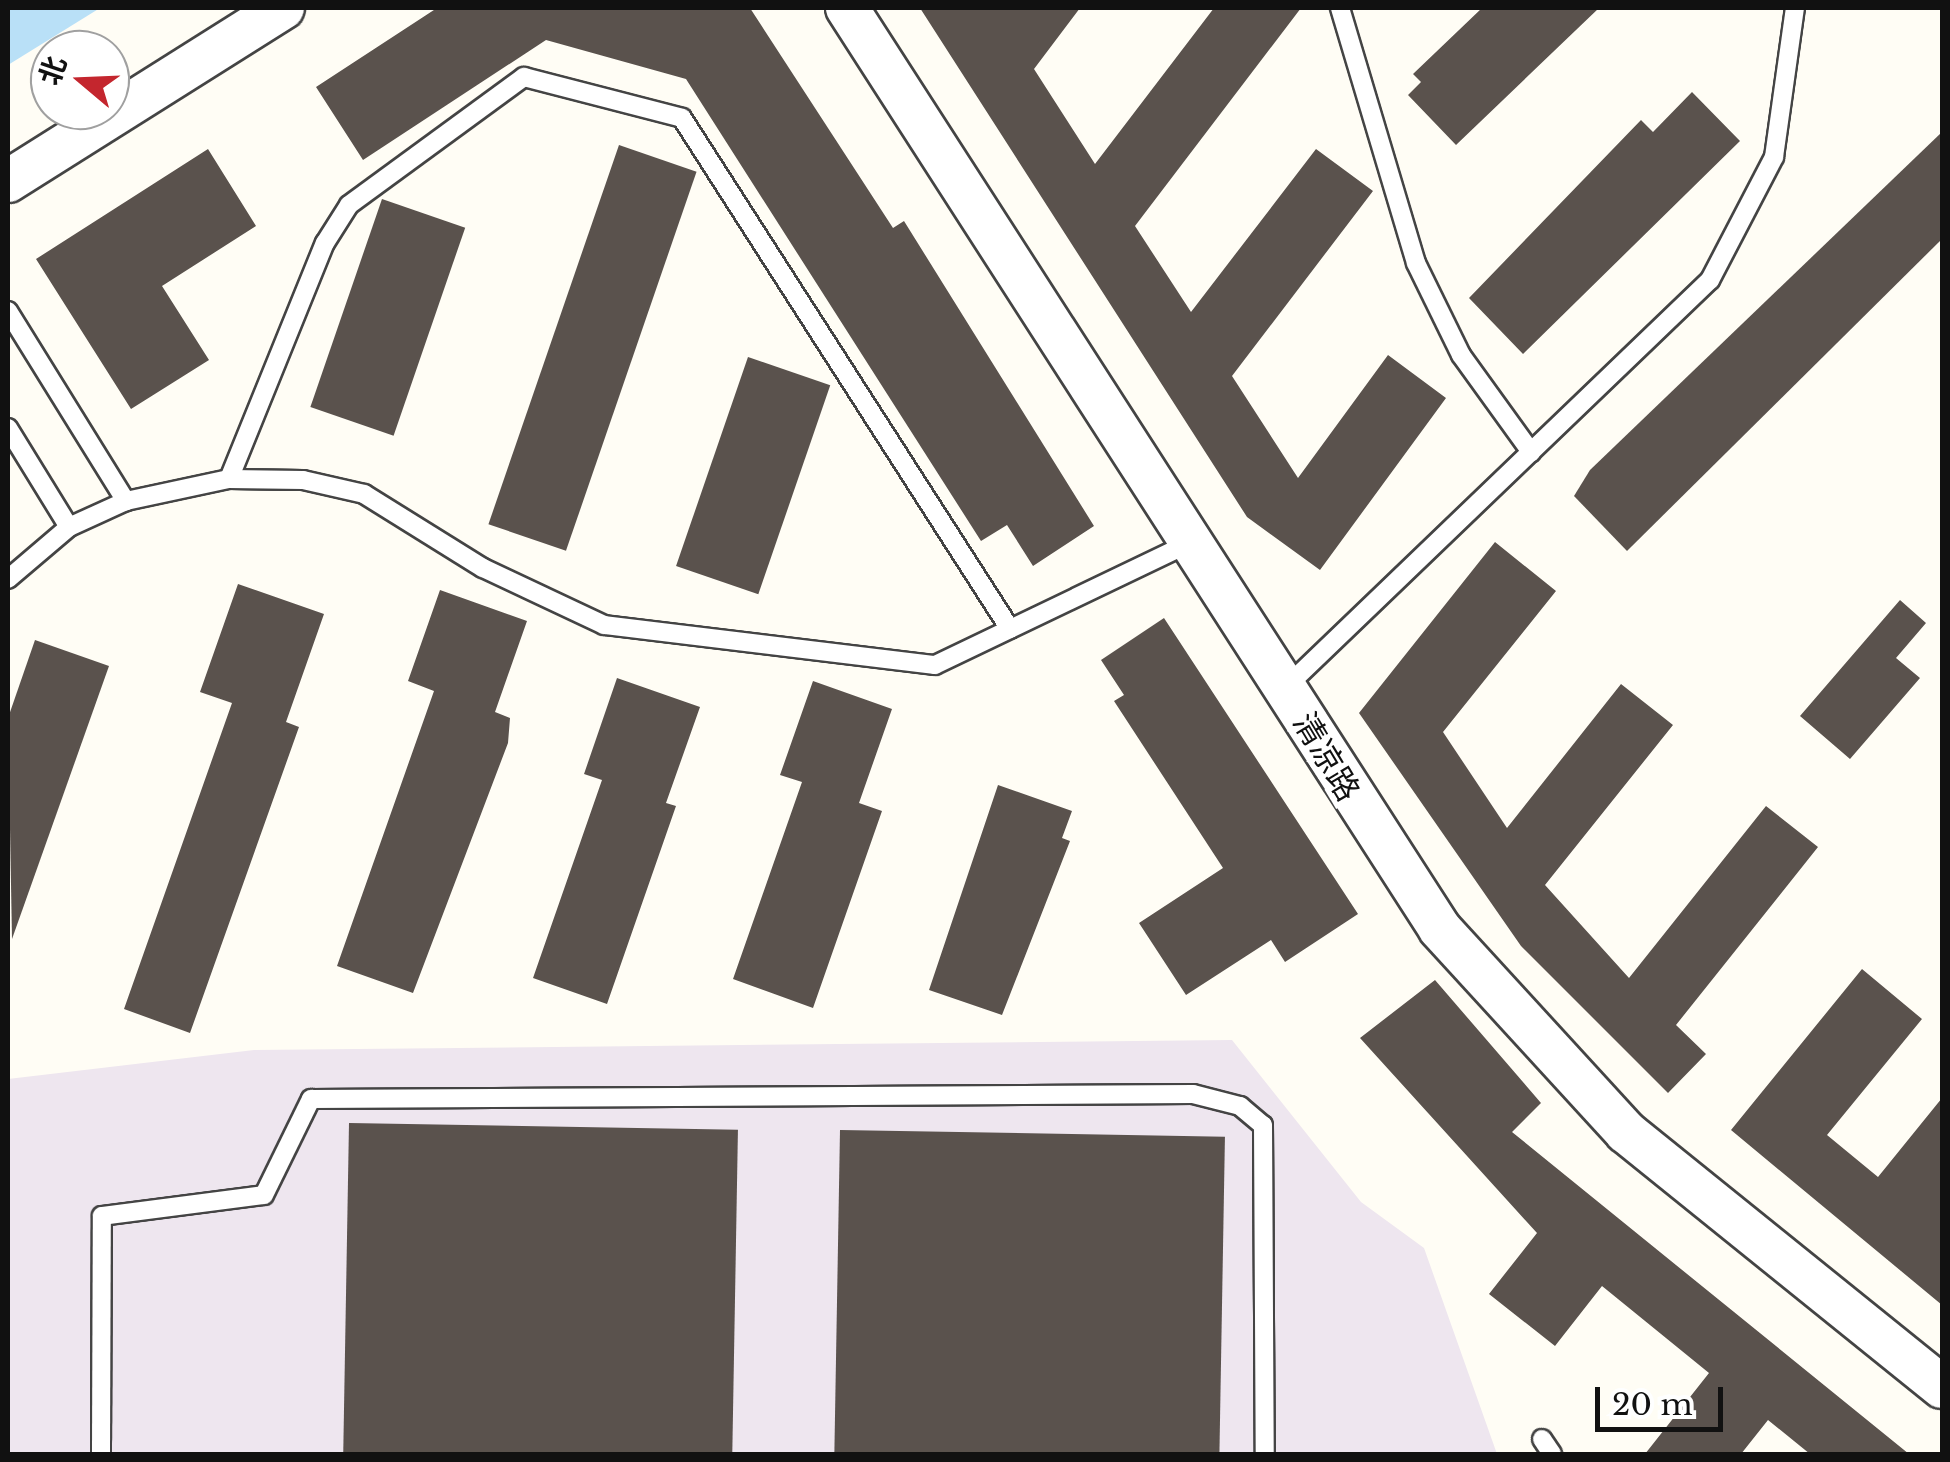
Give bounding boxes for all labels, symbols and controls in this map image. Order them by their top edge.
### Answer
north arrow [30,30,130,130]
text: 北 [32,52,74,90]
street label: 清凉路 [1285,706,1367,808]
scale bar [1600,1367,1728,1429]
text: 20 m [1612,1386,1693,1423]

